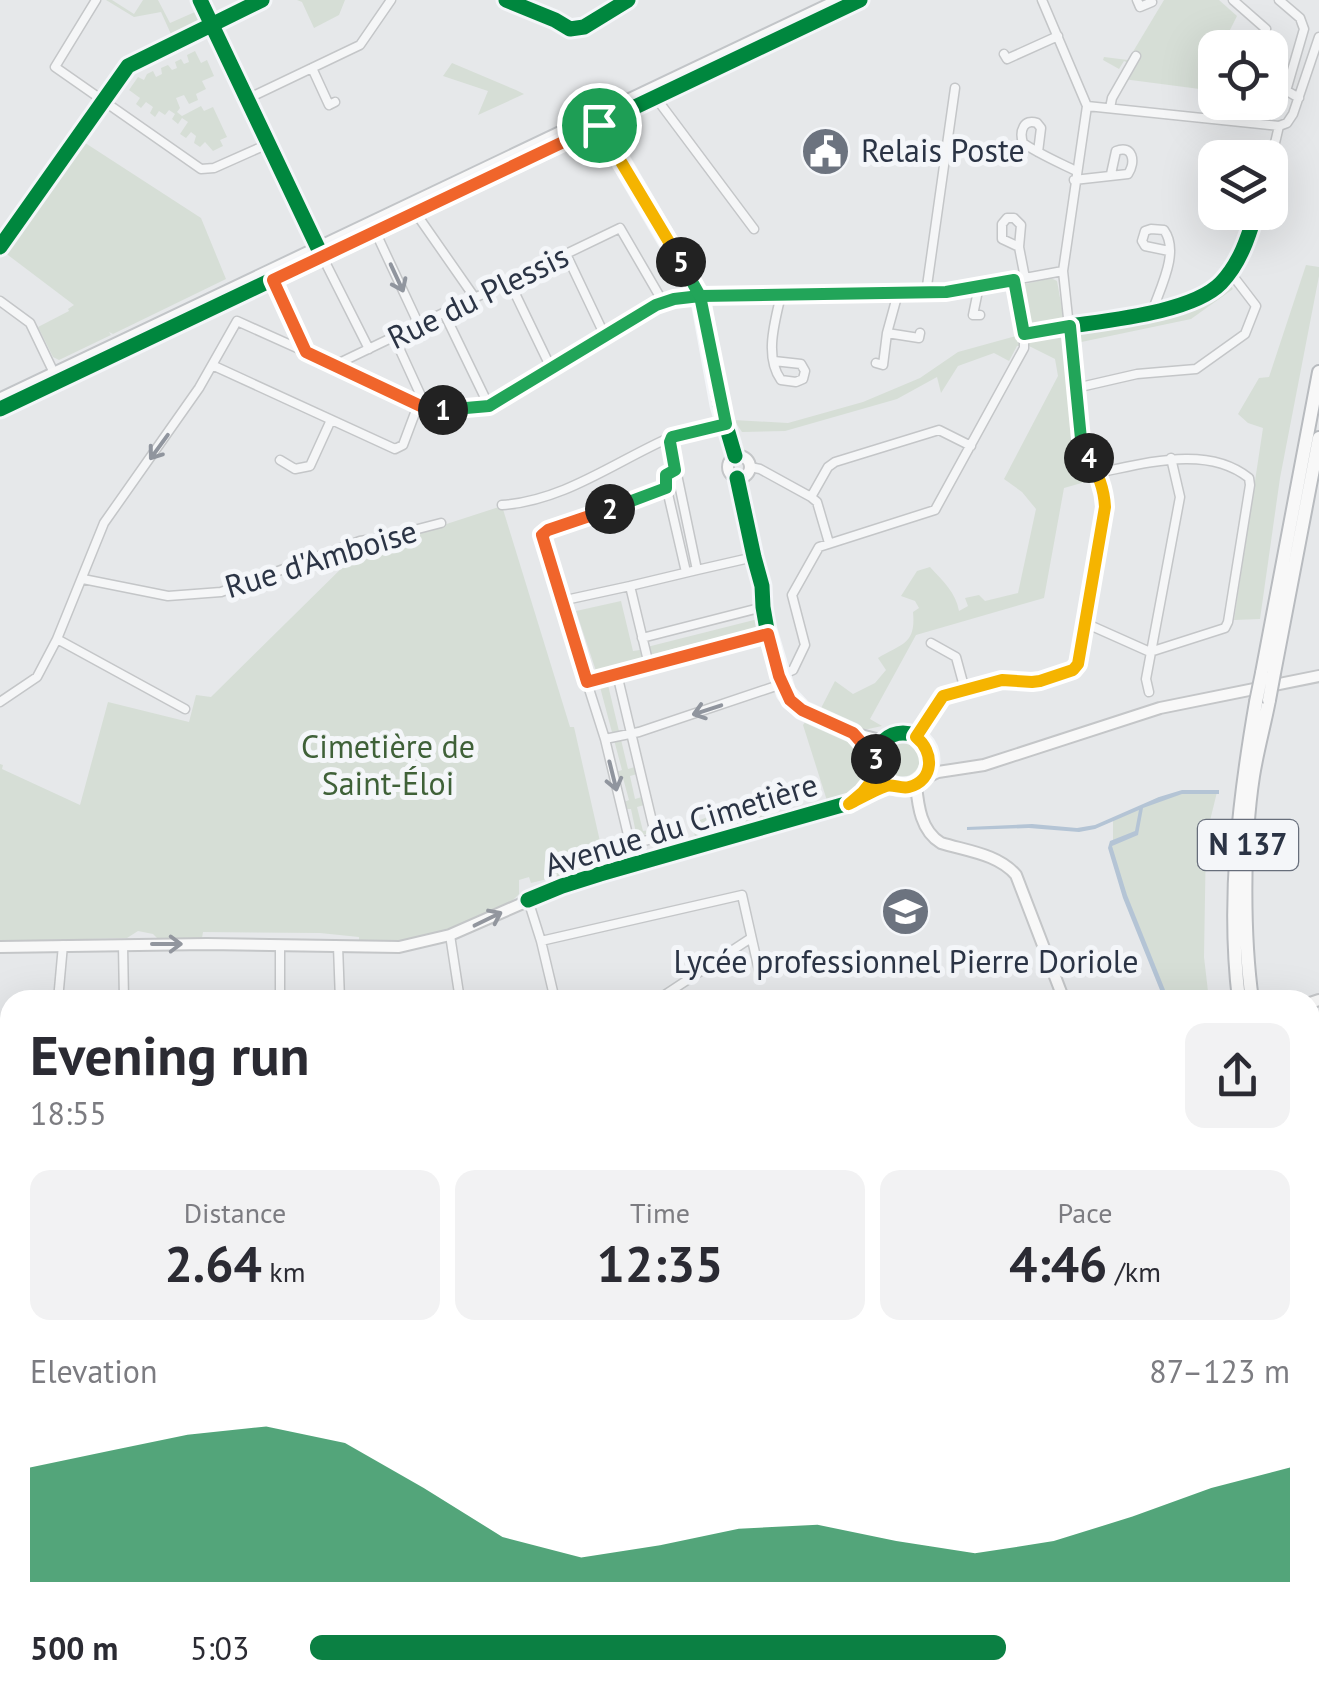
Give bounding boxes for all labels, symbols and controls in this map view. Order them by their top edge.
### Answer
map controls [1198,30,1288,230]
button: locate [1198,30,1288,120]
pin [557,83,642,168]
icon: arrive [572,98,627,153]
public building icon: Relais Poste [800,125,852,177]
place label: Relais Poste [861,129,1025,171]
button: layers [1198,140,1288,230]
street label: Rue du Plessis [380,234,575,358]
pin: 5 [656,237,706,287]
text: 5 [673,243,689,280]
one-way arrow [389,262,408,292]
pin: 1 [418,385,468,435]
text: 1 [435,391,451,428]
one-way arrow [149,432,170,460]
pin: 4 [1064,433,1114,483]
text: 4 [1081,439,1097,476]
pin: 2 [585,484,635,534]
text: 2 [602,490,618,527]
street label: Rue d'Amboise [220,509,422,607]
one-way arrow [691,702,723,720]
park label: Cimetière de Saint-Éloi [301,725,475,804]
pin: 3 [851,734,901,784]
text: 3 [868,740,884,777]
one-way arrow [605,760,624,791]
street label: Avenue du Cimetière [539,763,822,886]
road number: N 137 [1198,820,1298,870]
school or university icon: Lycée professionnel Pierre Doriole [880,886,932,938]
one-way arrow [472,909,502,928]
one-way arrow [150,934,183,954]
place label: Lycée professionnel Pierre Doriole [674,940,1138,982]
text: Evening run [30,1019,310,1090]
button: share [1185,1023,1290,1128]
text: 18:55 [30,1092,107,1134]
text: Distance [184,1194,286,1231]
text: Time [630,1194,690,1231]
text: Pace [1058,1194,1112,1231]
text: 2.64 [165,1231,262,1296]
text: 12:35 [597,1231,723,1296]
text: 4:46 [1009,1231,1107,1296]
text: km [262,1253,305,1290]
text: /km [1107,1253,1161,1290]
text: Elevation [30,1350,157,1392]
text: 87–123 m [1149,1350,1290,1392]
text: 500 m [30,1627,118,1669]
text: 5:03 [190,1627,249,1669]

